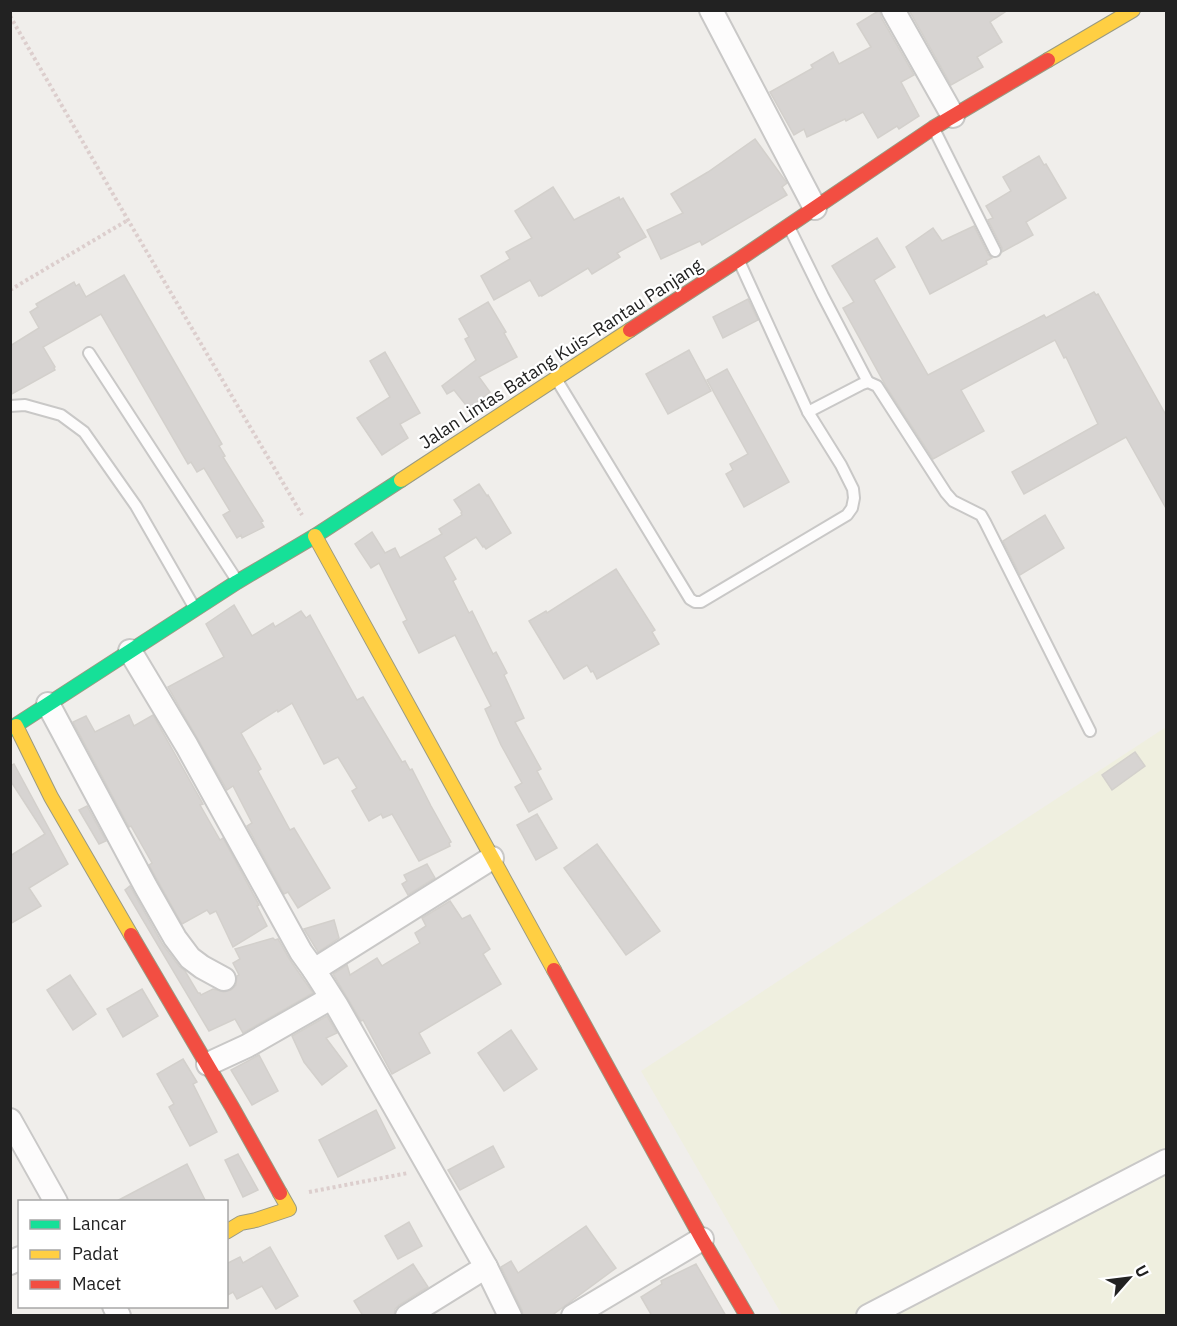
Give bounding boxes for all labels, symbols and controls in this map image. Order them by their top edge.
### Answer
street label: Jalan Lintas Batang Kuis–Rantau Panjang [415,253,707,454]
legend [18,1200,228,1308]
text: Lancar [72,1212,127,1235]
text: Padat [72,1242,119,1265]
north arrow [1099,1248,1159,1308]
text: U [1131,1261,1154,1281]
text: Macet [72,1272,121,1295]

